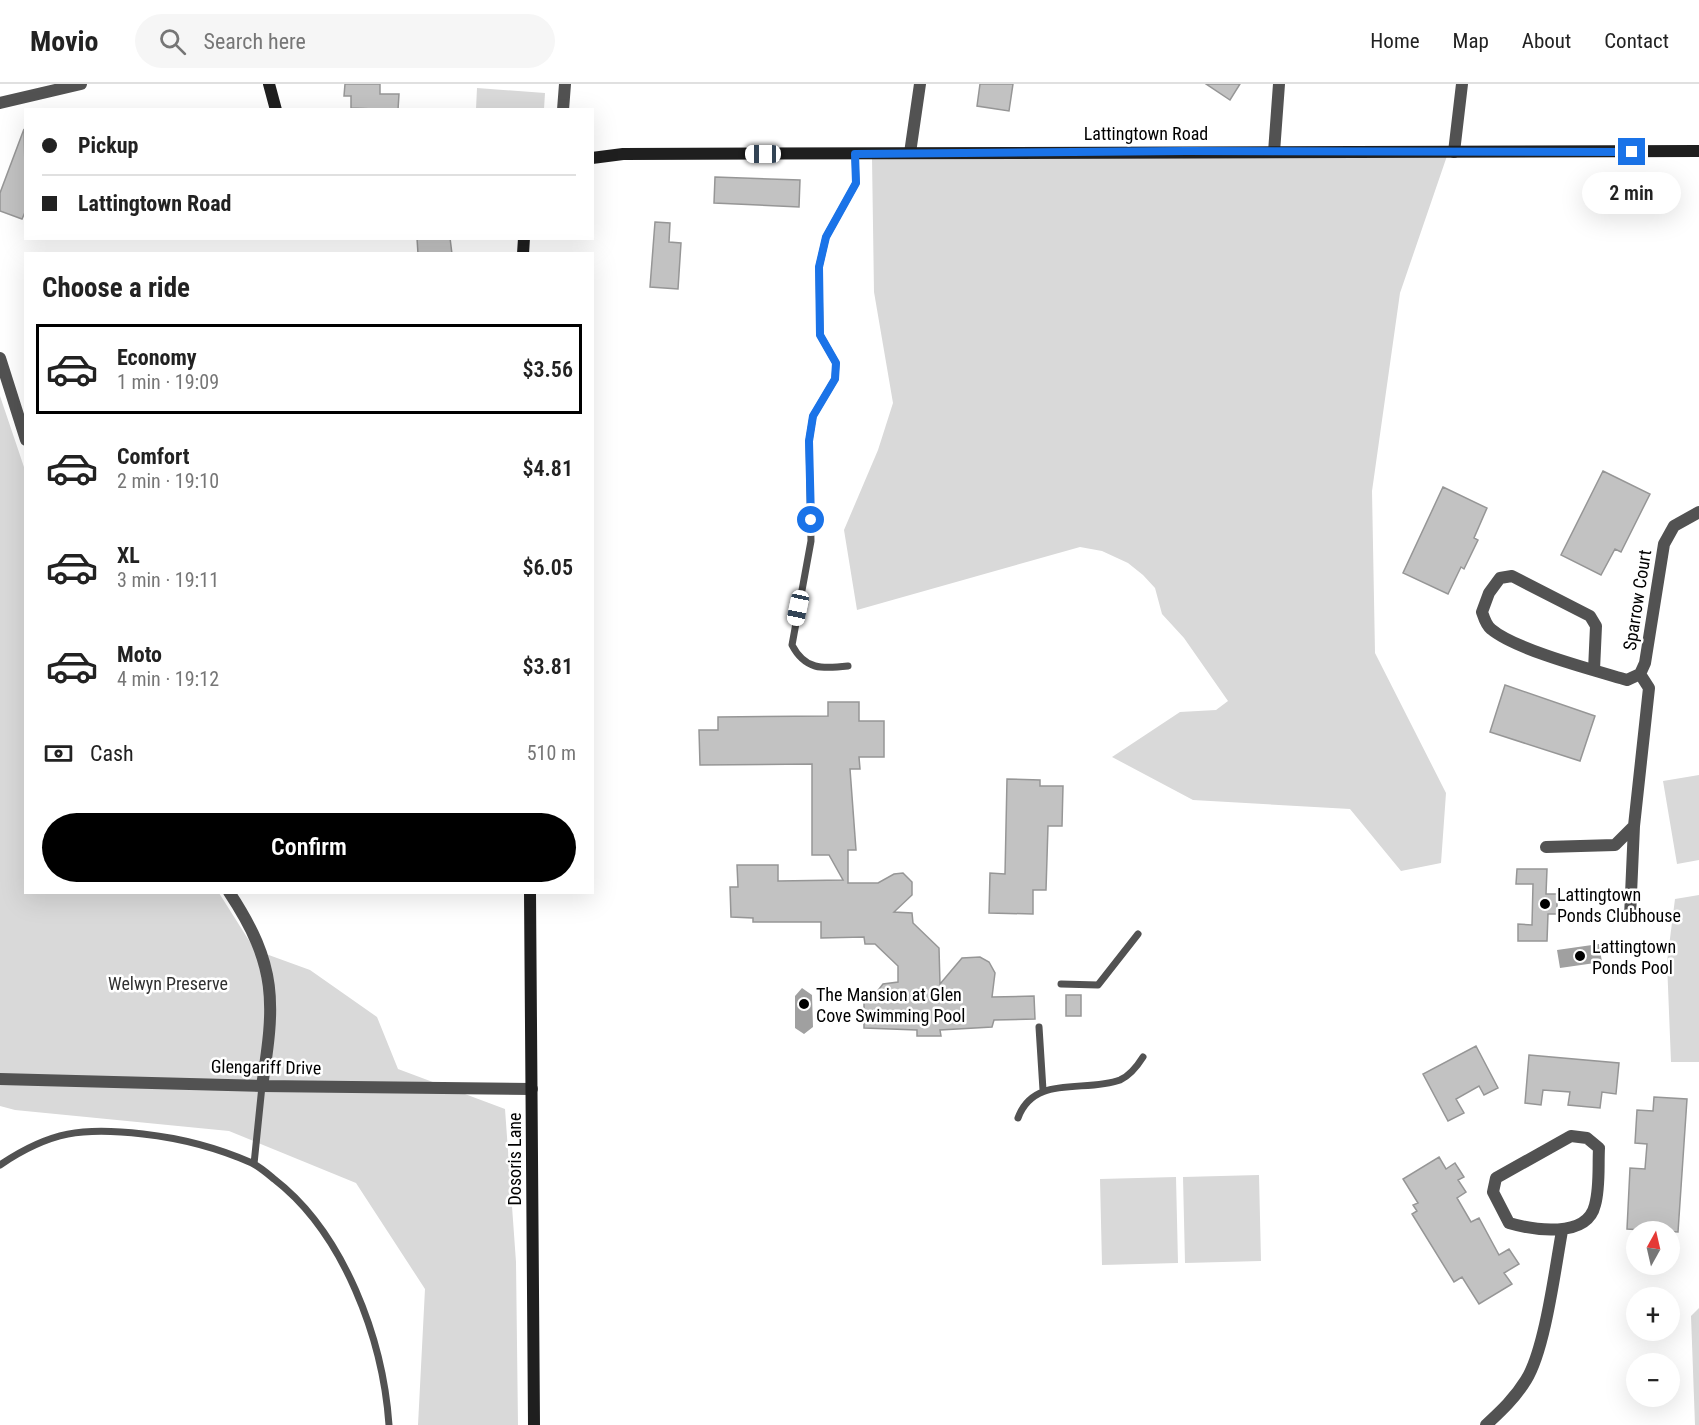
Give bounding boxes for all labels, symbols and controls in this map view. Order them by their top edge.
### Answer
search box [135,14,555,68]
text: Movio [30,25,99,58]
icon: search [156,25,189,58]
text: Search here [204,29,306,54]
text: Home [1370,29,1420,53]
text: Map [1453,29,1489,53]
text: About [1522,29,1571,53]
text: Contact [1604,29,1669,53]
street label: Lattingtown Road [1084,123,1208,144]
text: Pickup [78,133,138,158]
route end [1618,138,1645,165]
car [745,145,781,163]
callout: 2 min [1582,173,1682,215]
text: 2 min [1609,181,1654,205]
text: Lattingtown Road [78,191,231,216]
text: Choose a ride [42,272,190,304]
icon: car [45,342,99,396]
text: Economy [117,345,197,370]
text: $3.56 [522,357,573,382]
text: 1 min · 19:09 [117,370,219,394]
icon: car [45,441,99,495]
text: Comfort [117,444,190,469]
text: $4.81 [522,456,573,481]
text: 2 min · 19:10 [117,469,219,493]
route start [797,506,824,533]
icon: car [45,540,99,594]
text: XL [117,543,140,568]
street label: Sparrow Court [1619,548,1655,652]
text: $6.05 [522,555,573,580]
text: 3 min · 19:11 [117,568,219,592]
car [785,589,811,627]
icon: car [45,639,99,693]
text: Moto [117,642,162,667]
text: $3.81 [522,654,573,679]
text: 4 min · 19:12 [117,667,219,691]
icon: cash [42,737,75,770]
text: Cash [90,741,134,766]
text: 510 m [527,741,576,765]
button: Confirm [42,813,576,882]
place label: Lattingtown Ponds Clubhouse [1557,884,1681,926]
marker: Lattingtown Ponds Clubhouse [1538,897,1552,911]
place label: Lattingtown Ponds Pool [1592,936,1676,978]
marker: Lattingtown Ponds Pool [1573,949,1587,963]
park label: Welwyn Preserve [108,973,228,994]
place label: The Mansion at Glen Cove Swimming Pool [816,984,965,1026]
marker: The Mansion at Glen Cove Swimming Pool [797,997,811,1011]
street label: Glengariff Drive [211,1056,321,1078]
street label: Dosoris Lane [504,1113,525,1205]
north arrow [1626,1221,1680,1275]
map controls [1626,1221,1680,1407]
button: + [1626,1287,1680,1341]
button: − [1626,1353,1680,1407]

